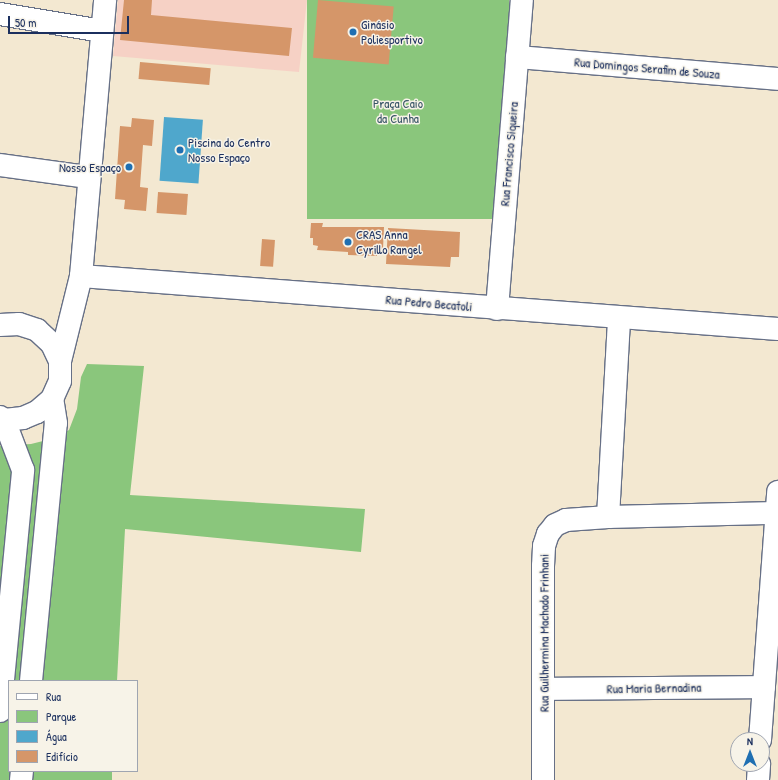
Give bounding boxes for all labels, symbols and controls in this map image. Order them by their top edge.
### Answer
scale bar [10,8,131,34]
text: 50 m [15,14,36,31]
place label: Ginásio Poliesportivo [361,17,423,48]
marker: Ginásio Poliesportivo [348,27,358,37]
street label: Rua Domingos Serafim de Souza [574,54,720,82]
park label: Praça Caio da Cunha [373,96,423,127]
street label: Rua Francisco Siqueira [497,101,521,207]
place label: Piscina do Centro Nosso Espaço [188,135,270,166]
marker: Piscina do Centro Nosso Espaço [175,145,185,155]
place label: Nosso Espaço [59,159,121,175]
marker: Nosso Espaço [124,162,134,172]
place label: CRAS Anna Cyrillo Rangel [356,227,422,258]
marker: CRAS Anna Cyrillo Rangel [343,237,353,247]
street label: Rua Pedro Becatoli [385,291,473,315]
street label: Rua Guilhermina Machado Frinhani [536,554,552,712]
street label: Rua Maria Bernadina [607,679,701,697]
legend [8,680,138,772]
text: Rua [46,688,61,705]
text: Parque [46,708,76,725]
text: Água [46,728,67,745]
north arrow [730,732,770,772]
text: N [747,734,753,748]
text: Edifício [46,748,78,765]

